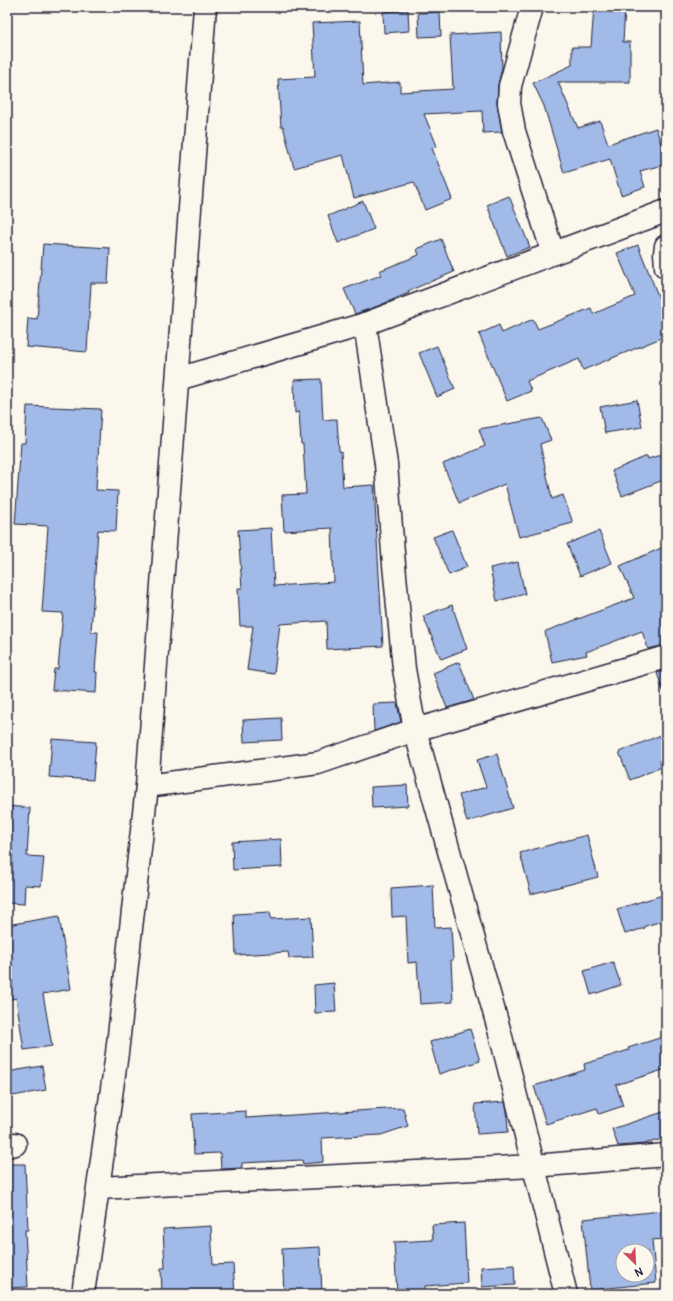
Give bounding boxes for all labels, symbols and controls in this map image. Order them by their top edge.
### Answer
north arrow [615,1243,655,1283]
text: N [632,1264,645,1279]

